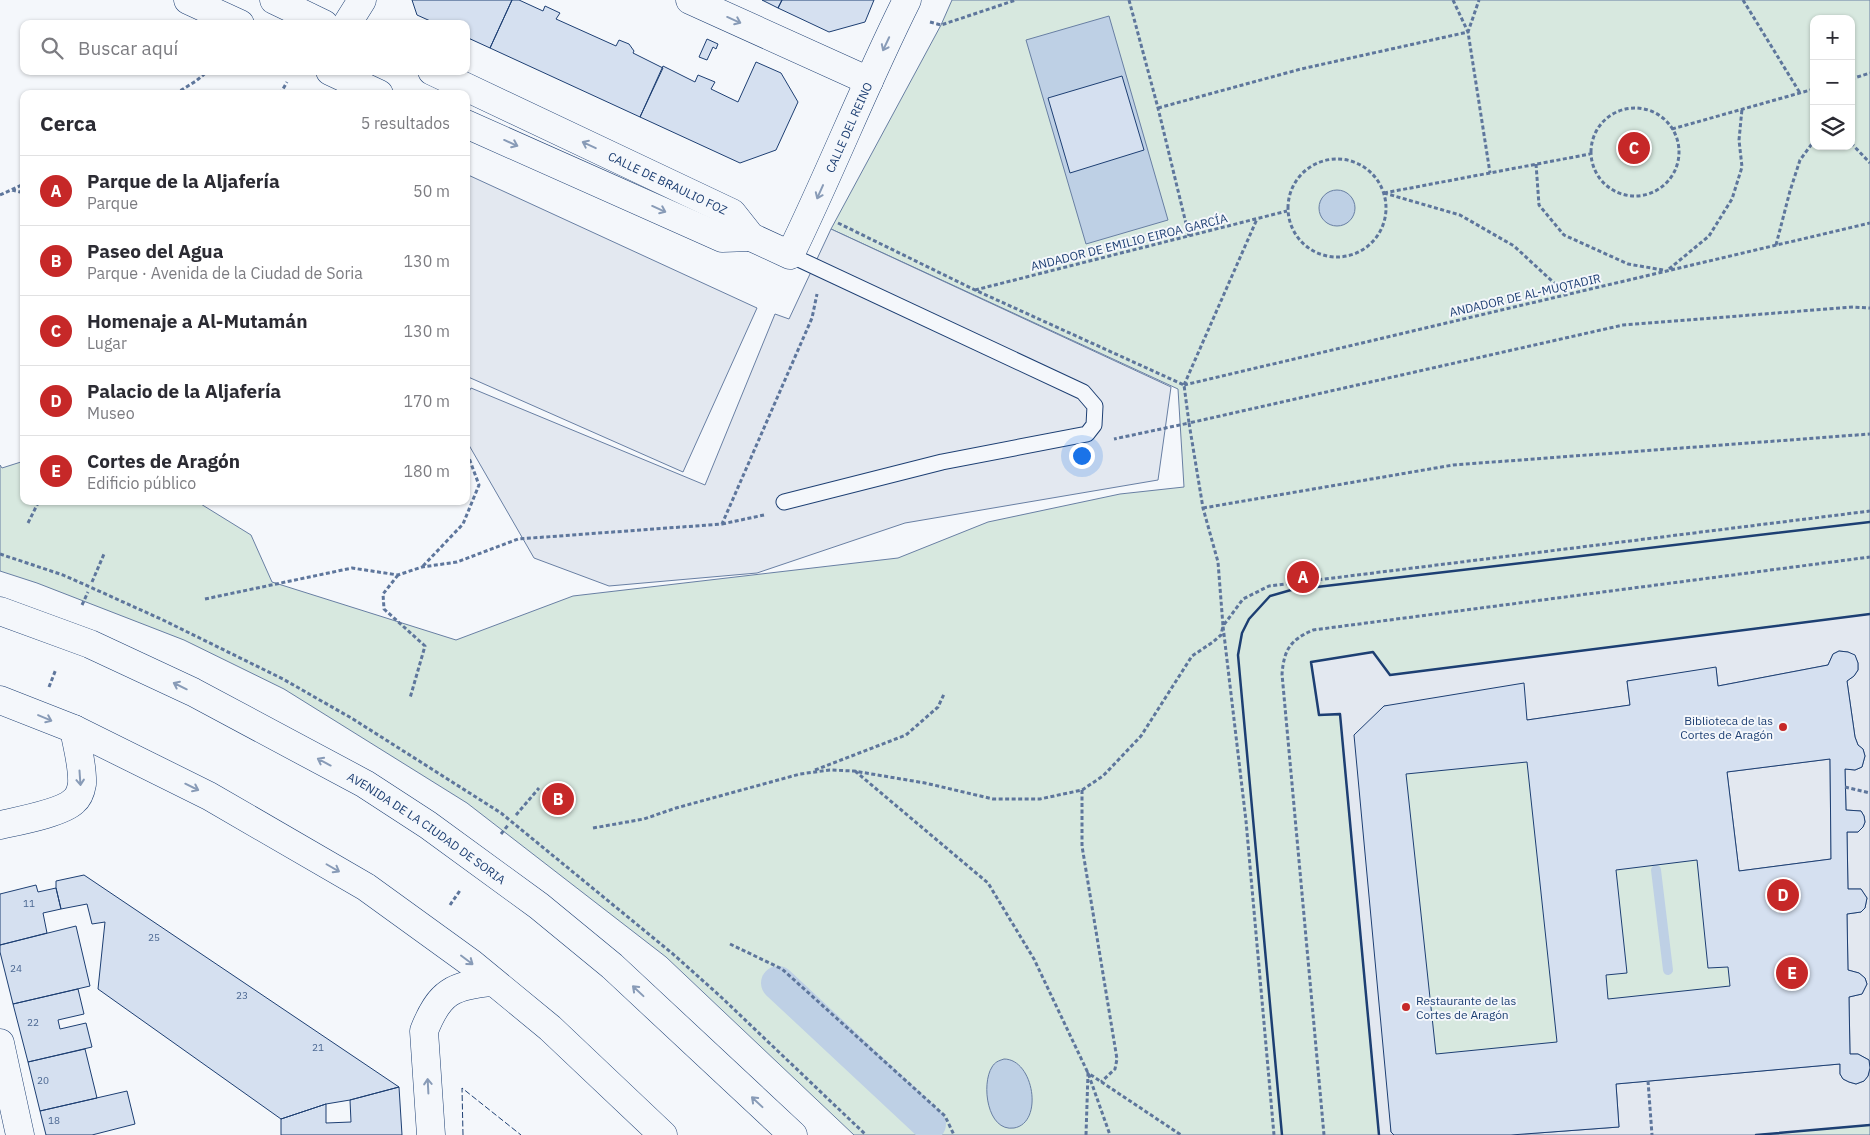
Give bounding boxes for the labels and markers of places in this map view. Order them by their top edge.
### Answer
pin: C [1618,129,1650,167]
pin: A [1287,558,1319,596]
place label: Biblioteca de las Cortes de Aragón [1680,713,1773,742]
marker: Biblioteca de las Cortes de Aragón [1777,721,1789,733]
pin: B [542,780,574,818]
pin: D [1767,876,1799,914]
pin: E [1776,954,1808,992]
place label: Restaurante de las Cortes de Aragón [1416,993,1517,1022]
marker: Restaurante de las Cortes de Aragón [1400,1001,1412,1013]

